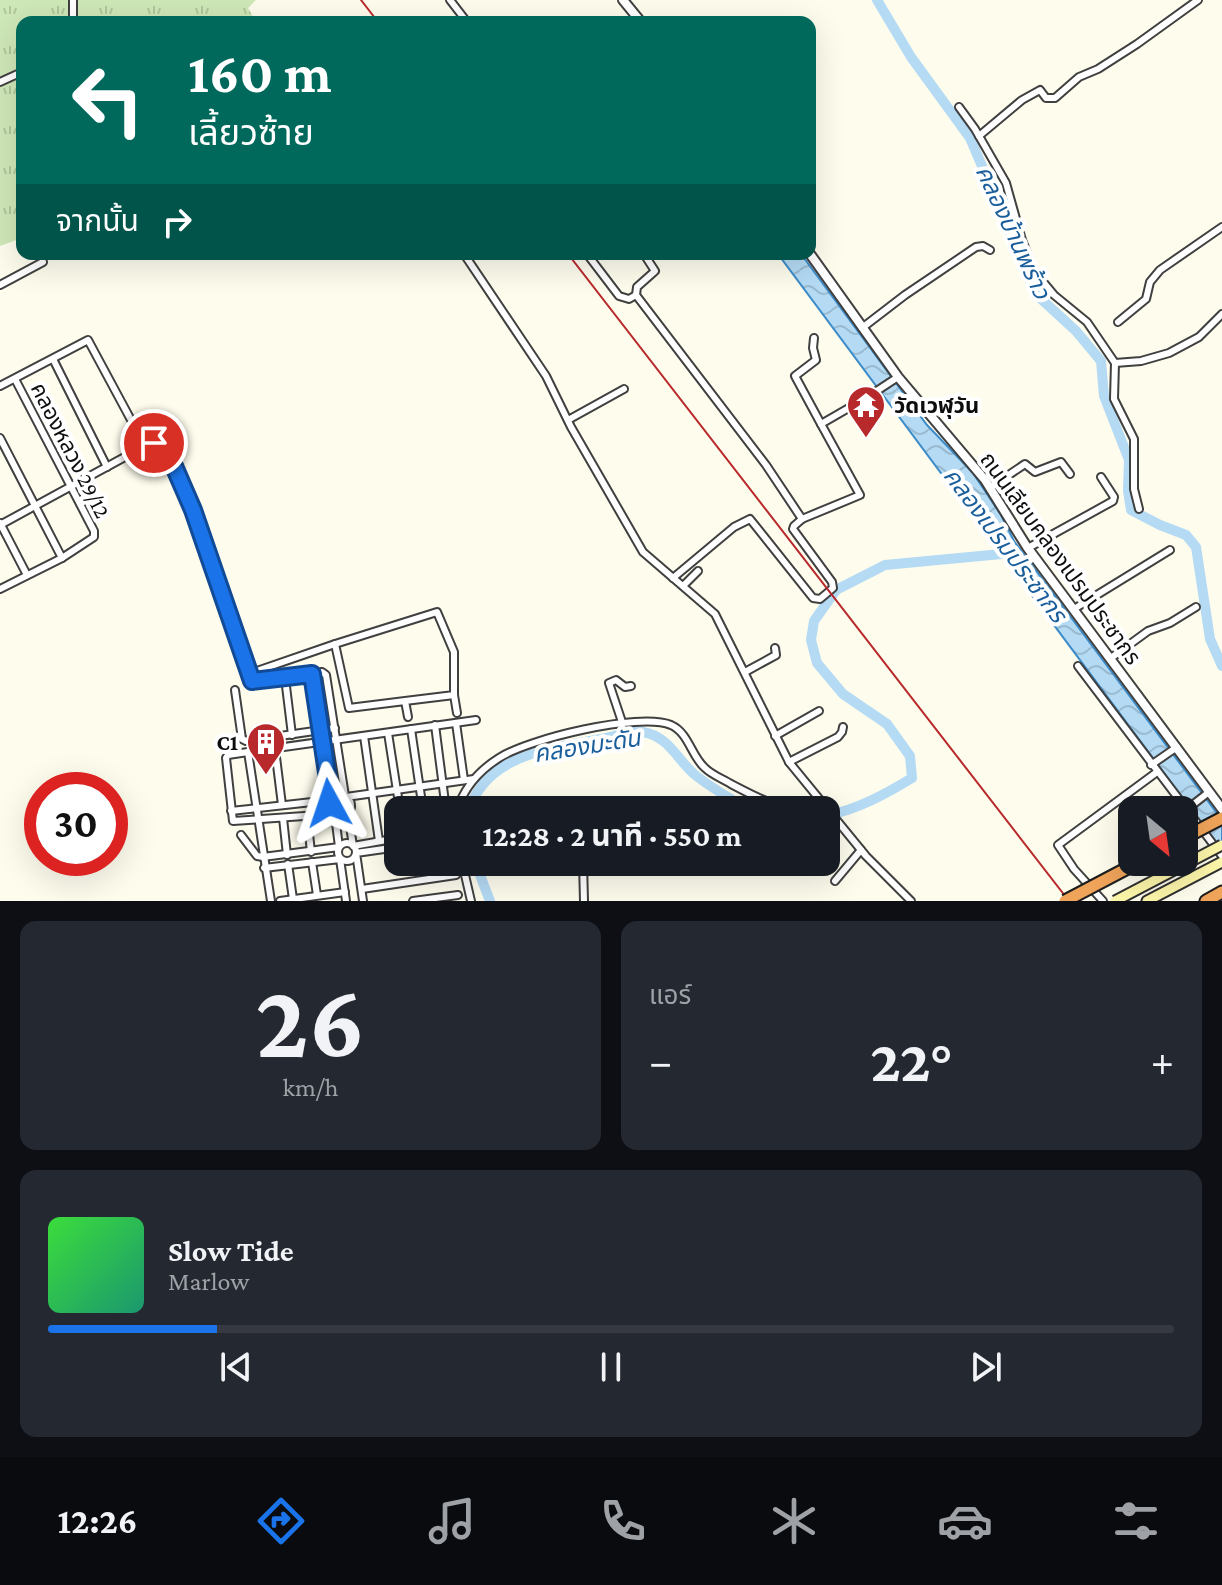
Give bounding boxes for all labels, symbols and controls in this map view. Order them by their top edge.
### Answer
text: 160 m [188,42,332,104]
icon: left [56,48,160,152]
text: เลี้ยวซ้าย [188,113,314,153]
water label: คลองบ้านพร้าว [971,161,1057,304]
icon: right [155,200,199,244]
text: จากนั้น [56,204,139,237]
street label: คลองหลวง 29/12 [26,378,115,522]
temple icon: วัดเวฬุวัน [845,384,887,439]
place label: วัดเวฬุวัน [894,393,979,419]
pin [120,409,188,477]
icon: arrive [132,421,176,465]
street label: ถนนเลียบคลองเปรมประชากร [975,447,1146,669]
water label: คลองเปรมประชากร [939,462,1074,629]
building icon: C1 [245,721,287,776]
water label: คลองมะดัน [532,724,643,767]
place label: C1 [216,730,238,755]
position arrow [287,761,371,845]
speed limit sign: 30 [24,772,128,876]
north arrow [1118,796,1198,876]
map controls [1118,796,1198,876]
text: 12:28 · 2 นาที · 550 m [482,819,742,852]
text: 26 [256,963,365,1078]
text: แอร์ [649,981,691,1010]
text: 22° [870,1027,953,1094]
text: − [649,1037,672,1085]
text: + [1151,1037,1174,1085]
text: km/h [282,1073,339,1102]
text: Slow Tide [168,1234,294,1267]
text: Marlow [168,1267,249,1296]
icon: previous [214,1345,258,1389]
icon: pause [589,1345,633,1389]
icon: next [964,1345,1008,1389]
icon: directions [253,1493,309,1549]
icon: music [424,1493,480,1549]
icon: phone [595,1493,651,1549]
icon: climate [766,1493,822,1549]
icon: car [937,1493,993,1549]
icon: filters [1108,1493,1164,1549]
text: 12:26 [58,1501,137,1541]

